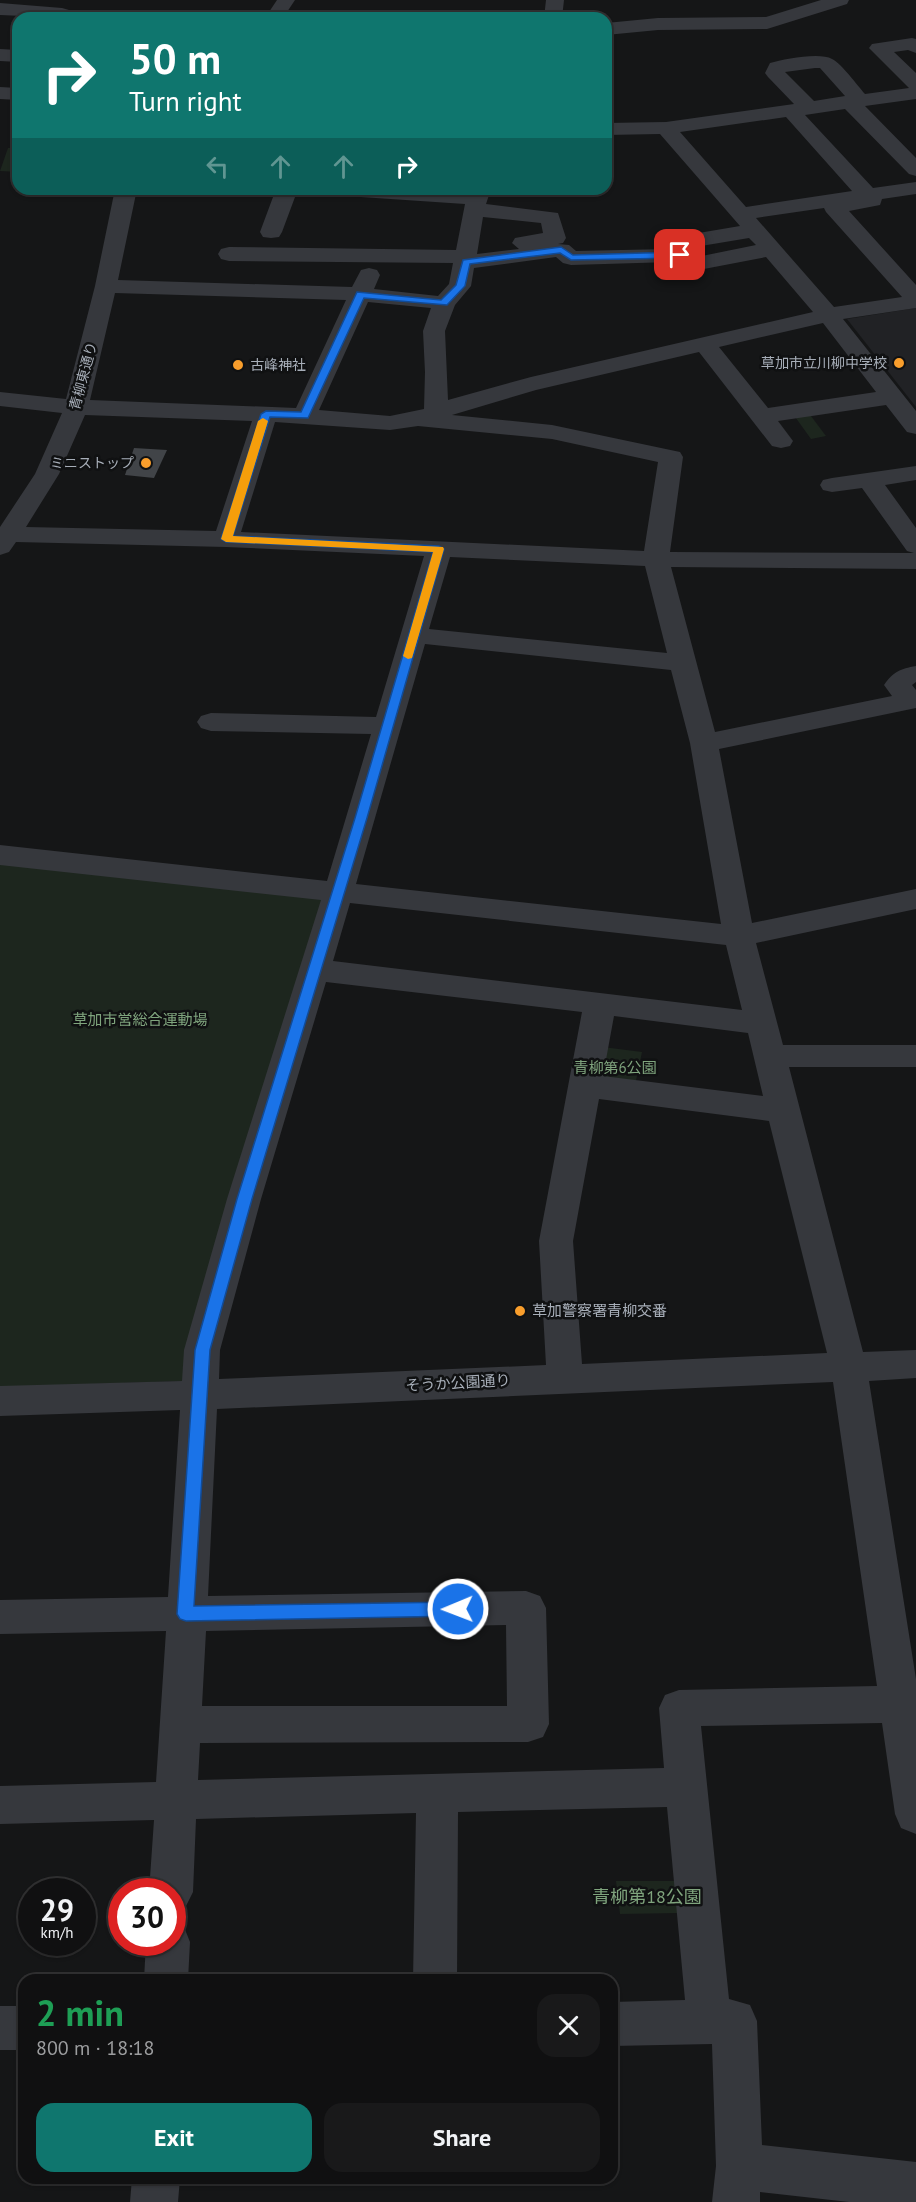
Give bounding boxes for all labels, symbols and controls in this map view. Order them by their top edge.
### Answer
text: 50 m [129,31,221,86]
icon: right [30,36,108,114]
text: Turn right [129,84,242,118]
icon: left [201,150,234,183]
icon: ahead [264,150,297,183]
icon: ahead [327,150,360,183]
icon: right [390,150,423,183]
pin [654,229,705,280]
icon: arrive [663,238,696,271]
street label: 青柳東通り [65,340,101,412]
place label: 草加市立川柳中学校 [761,354,887,372]
place label: 古峰神社 [250,356,306,374]
marker: 草加市立川柳中学校 [892,356,906,370]
marker: 古峰神社 [231,358,245,372]
place label: ミニストップ [50,454,134,472]
marker: ミニストップ [139,456,153,470]
park label: 草加市営総合運動場 [72,1010,208,1029]
park label: 青柳第6公園 [573,1058,657,1077]
place label: 草加警察署青柳交番 [532,1301,667,1320]
marker: 草加警察署青柳交番 [513,1304,527,1318]
street label: そうか公園通り [405,1370,511,1395]
position arrow [426,1577,490,1641]
speed limit sign: 30 [108,1878,186,1956]
park label: 青柳第18公園 [592,1885,702,1908]
text: 29 [40,1890,74,1929]
text: km/h [41,1923,73,1942]
text: 2 min [36,1989,124,2036]
button: close [537,1994,600,2057]
text: 800 m · 18:18 [36,2035,154,2061]
button: Exit [36,2103,312,2172]
button: Share [324,2103,600,2172]

